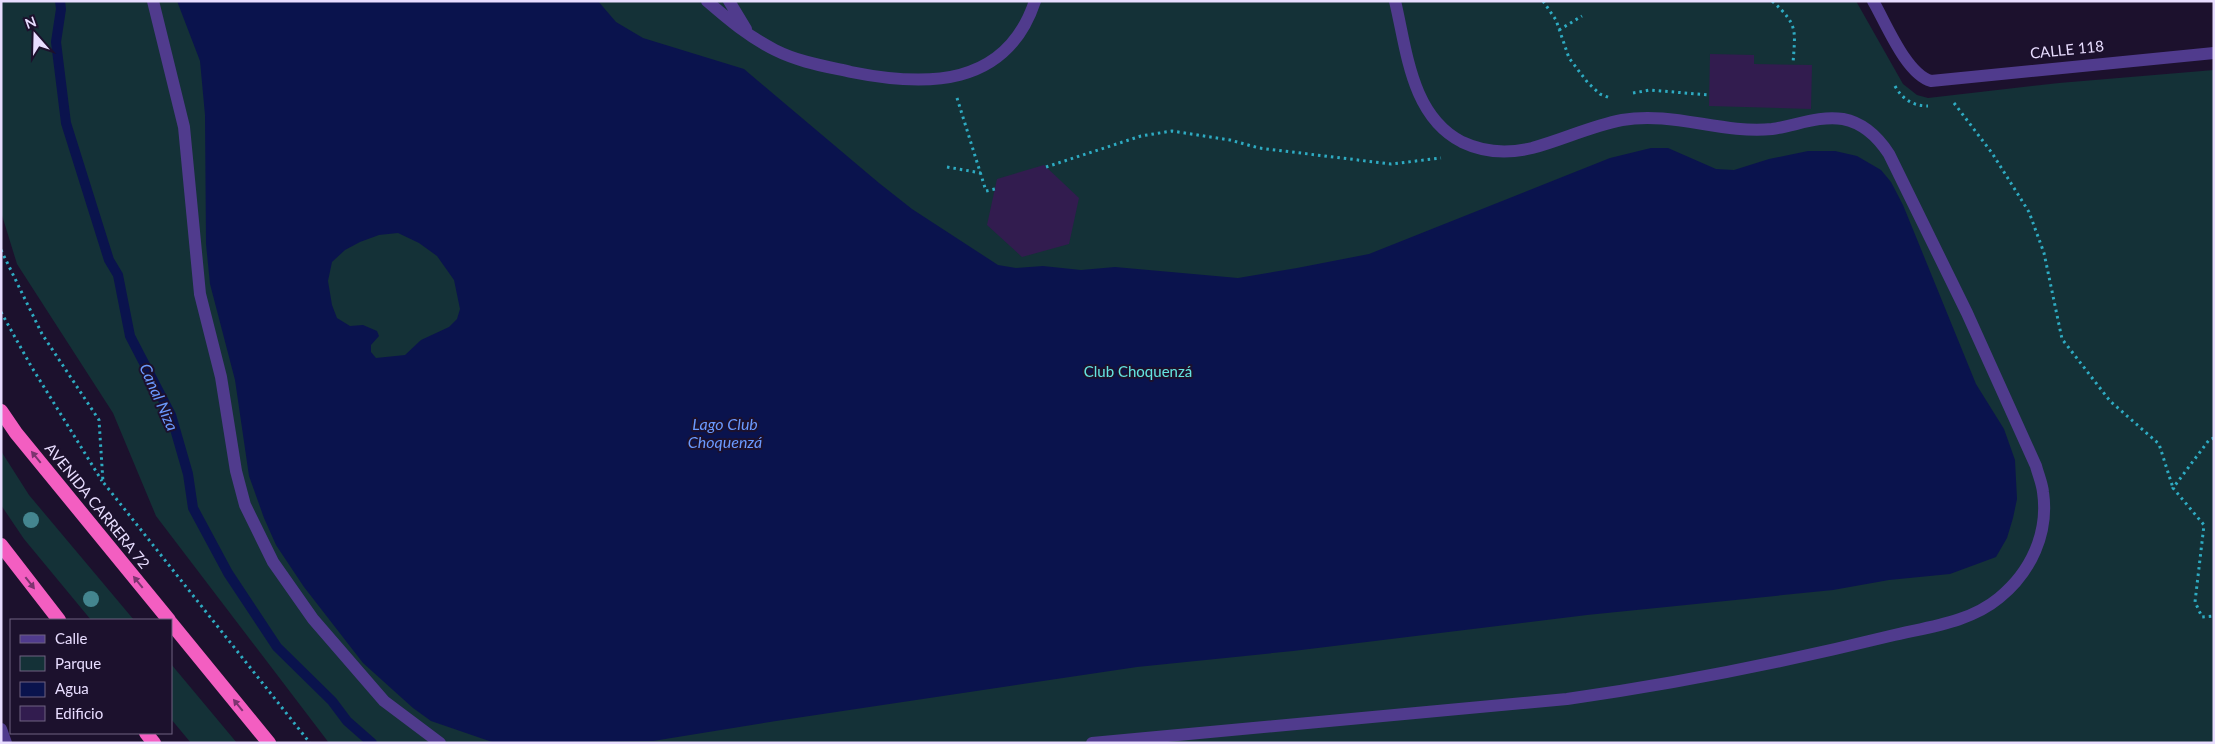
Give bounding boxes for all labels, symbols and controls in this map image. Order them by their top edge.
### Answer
north arrow [10,10,60,60]
text: N [22,12,38,32]
street label: CALLE 118 [2029,36,2105,62]
water label: Canal Niza [136,360,183,433]
park label: Club Choquenzá [1084,362,1192,380]
water label: Lago Club Choquenzá [688,414,763,451]
street label: AVENIDA CARRERA 72 [42,439,154,572]
one-way arrow [30,450,41,463]
one-way arrow [25,576,36,589]
one-way arrow [133,576,144,589]
legend [10,619,172,734]
text: Calle [55,629,88,647]
text: Parque [55,654,101,672]
text: Agua [55,679,89,697]
one-way arrow [233,699,244,712]
text: Edificio [55,704,103,722]

